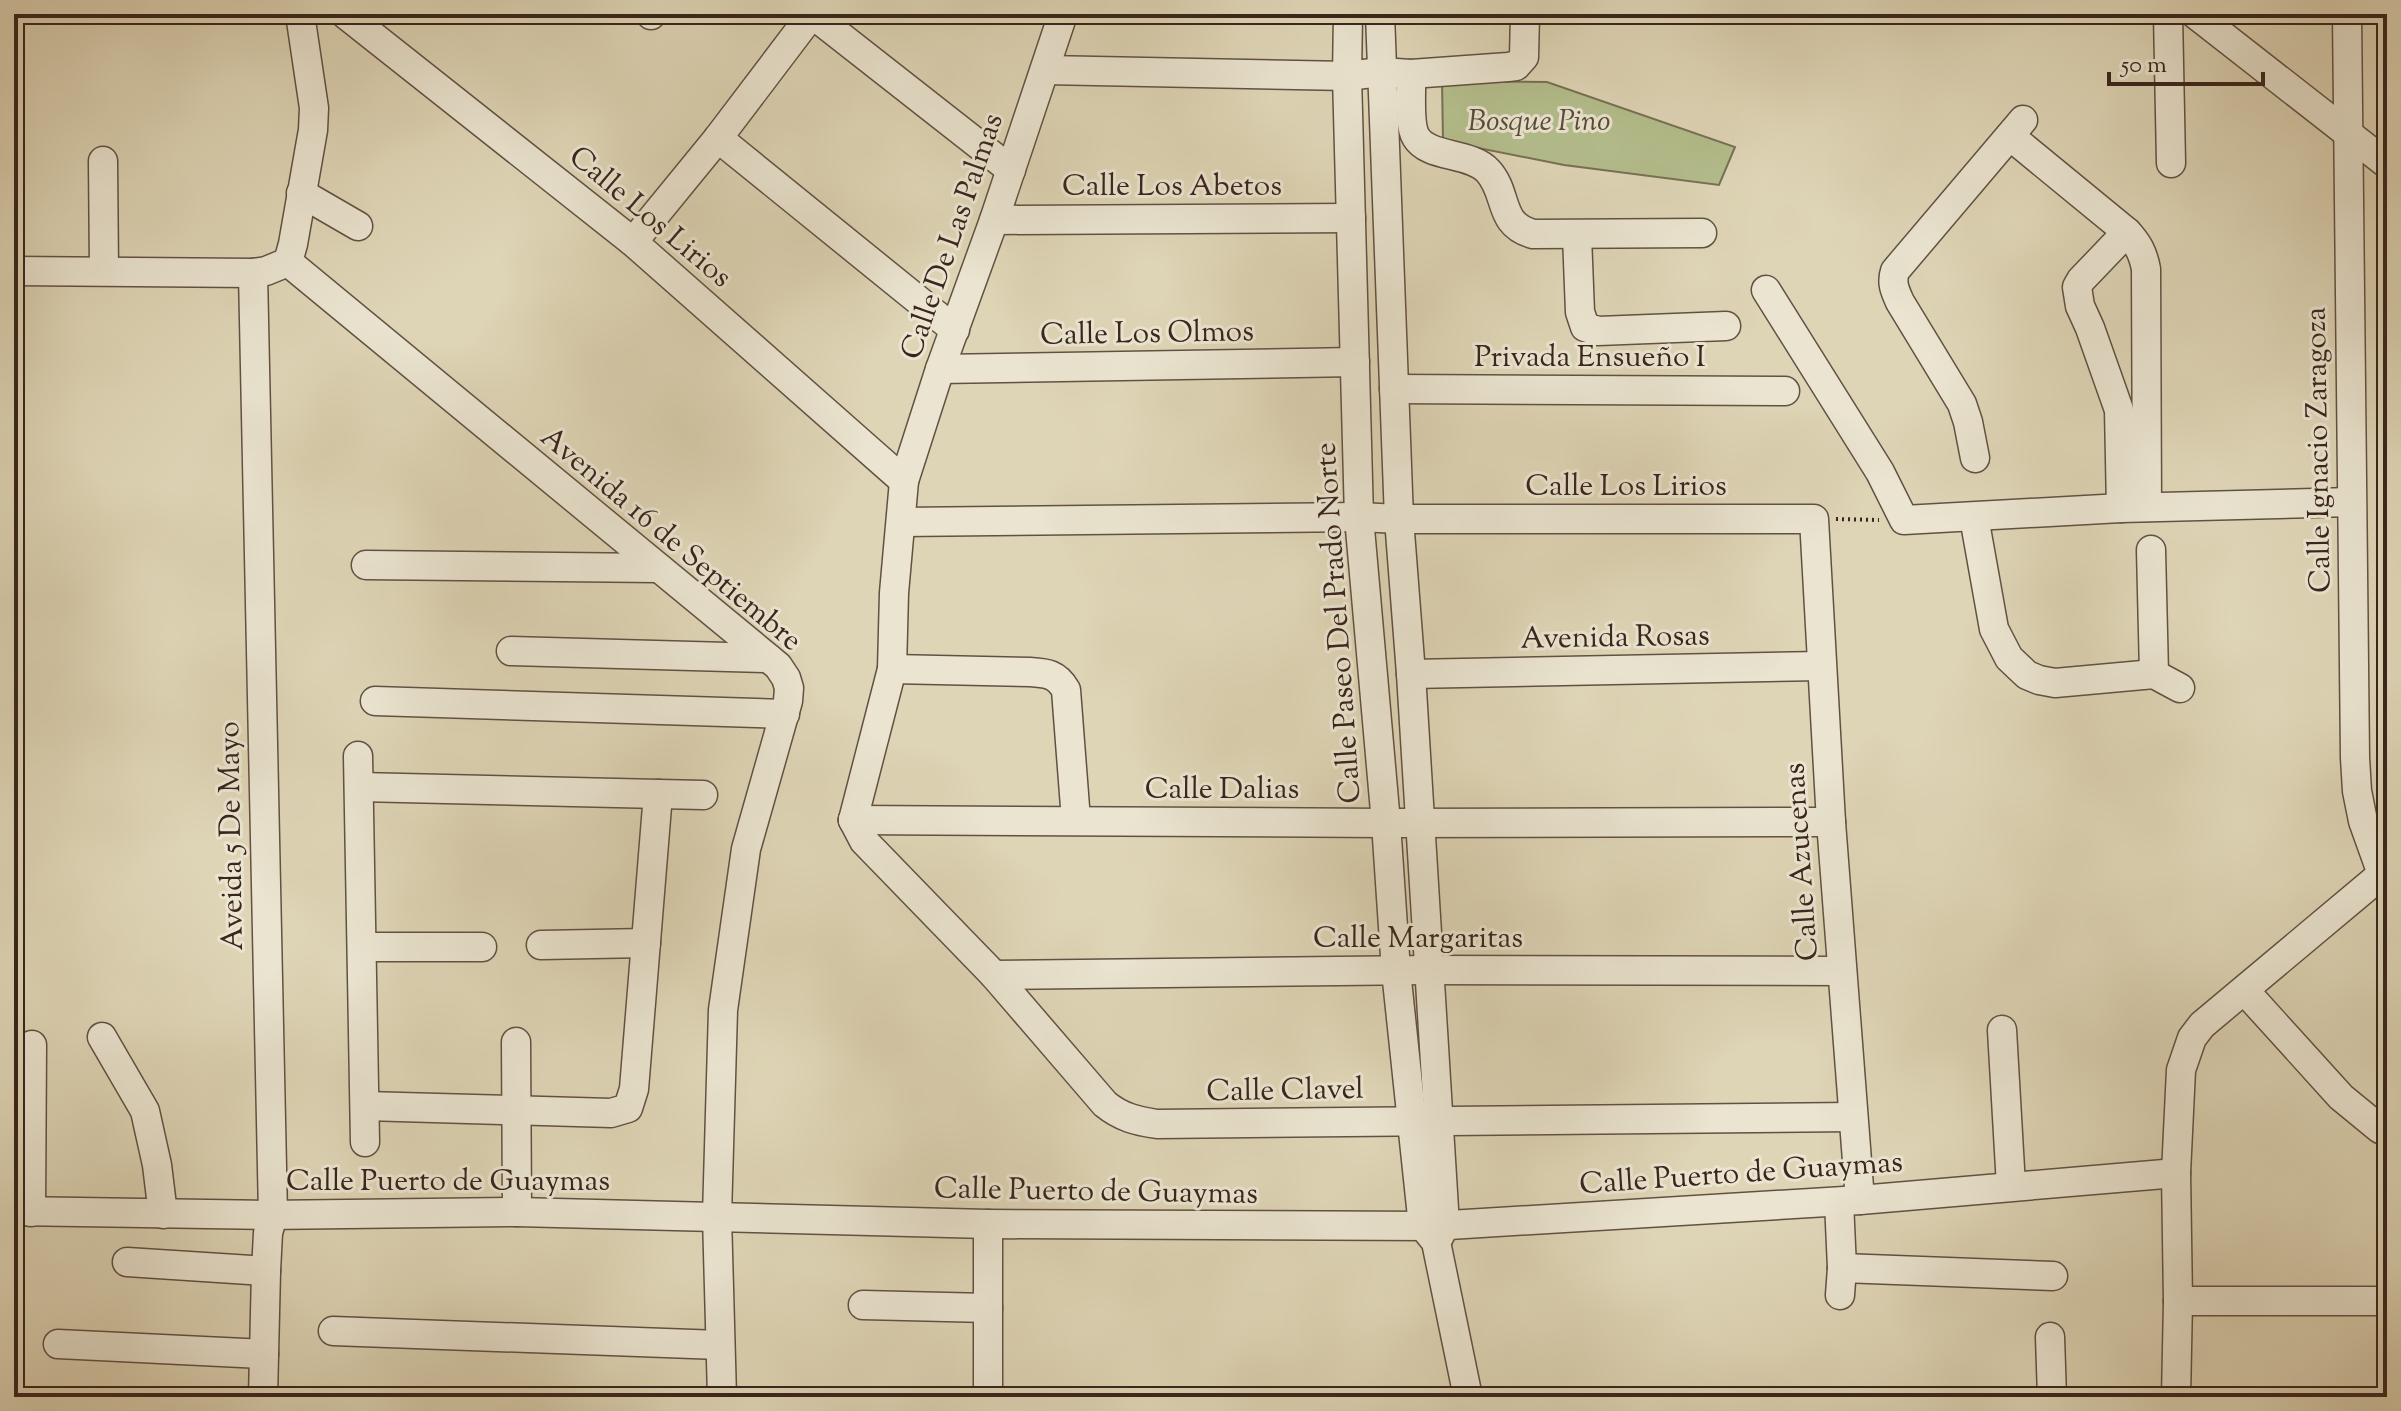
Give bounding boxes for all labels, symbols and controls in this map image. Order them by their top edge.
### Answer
scale bar [2109,36,2263,86]
text: 50 m [2119,49,2167,83]
park label: Bosque Pino [1468,101,1610,144]
street label: Calle De Las Palmas [891,108,1016,366]
street label: Calle Los Lirios [558,137,740,299]
street label: Calle Los Abetos [1062,166,1282,209]
street label: Calle Ignacio Zaragoza [2296,307,2343,593]
street label: Calle Los Olmos [1040,311,1254,358]
street label: Privada Ensueño I [1474,337,1706,380]
street label: Avenida 16 de Septiembre [530,417,811,662]
street label: Calle Paseo Del Prado Norte [1305,441,1374,805]
street label: Calle Los Lirios [1525,466,1727,509]
street label: Avenida Rosas [1520,615,1710,662]
street label: Aveida 5 De Mayo [209,721,256,951]
street label: Calle Azucenas [1774,761,1831,962]
street label: Calle Dalias [1145,769,1299,812]
street label: Calle Margaritas [1313,918,1523,961]
street label: Calle Clavel [1206,1069,1364,1114]
street label: Calle Puerto de Guaymas [1578,1142,1904,1207]
street label: Calle Puerto de Guaymas [286,1161,610,1204]
street label: Calle Puerto de Guaymas [934,1168,1258,1217]

